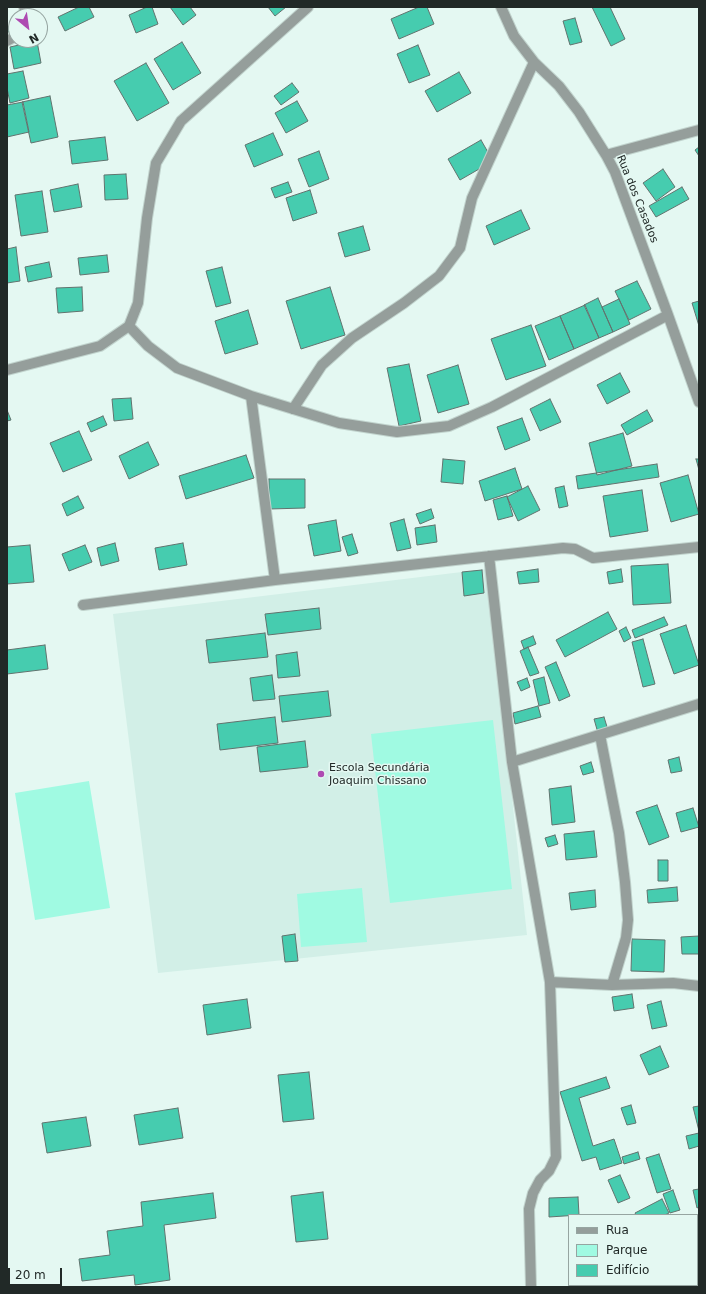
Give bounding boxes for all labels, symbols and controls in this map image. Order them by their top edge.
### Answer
north arrow [8,8,48,48]
text: N [26,30,41,46]
street label: Rua dos Casados [613,153,661,245]
place label: Escola Secundária Joaquim Chissano [329,761,430,787]
marker: Escola Secundária Joaquim Chissano [316,769,326,779]
legend [568,1214,698,1286]
text: Rua [606,1223,629,1237]
text: Parque [606,1243,647,1257]
scale bar [10,1260,64,1286]
text: Edifício [606,1263,649,1277]
text: 20 m [15,1268,46,1282]

